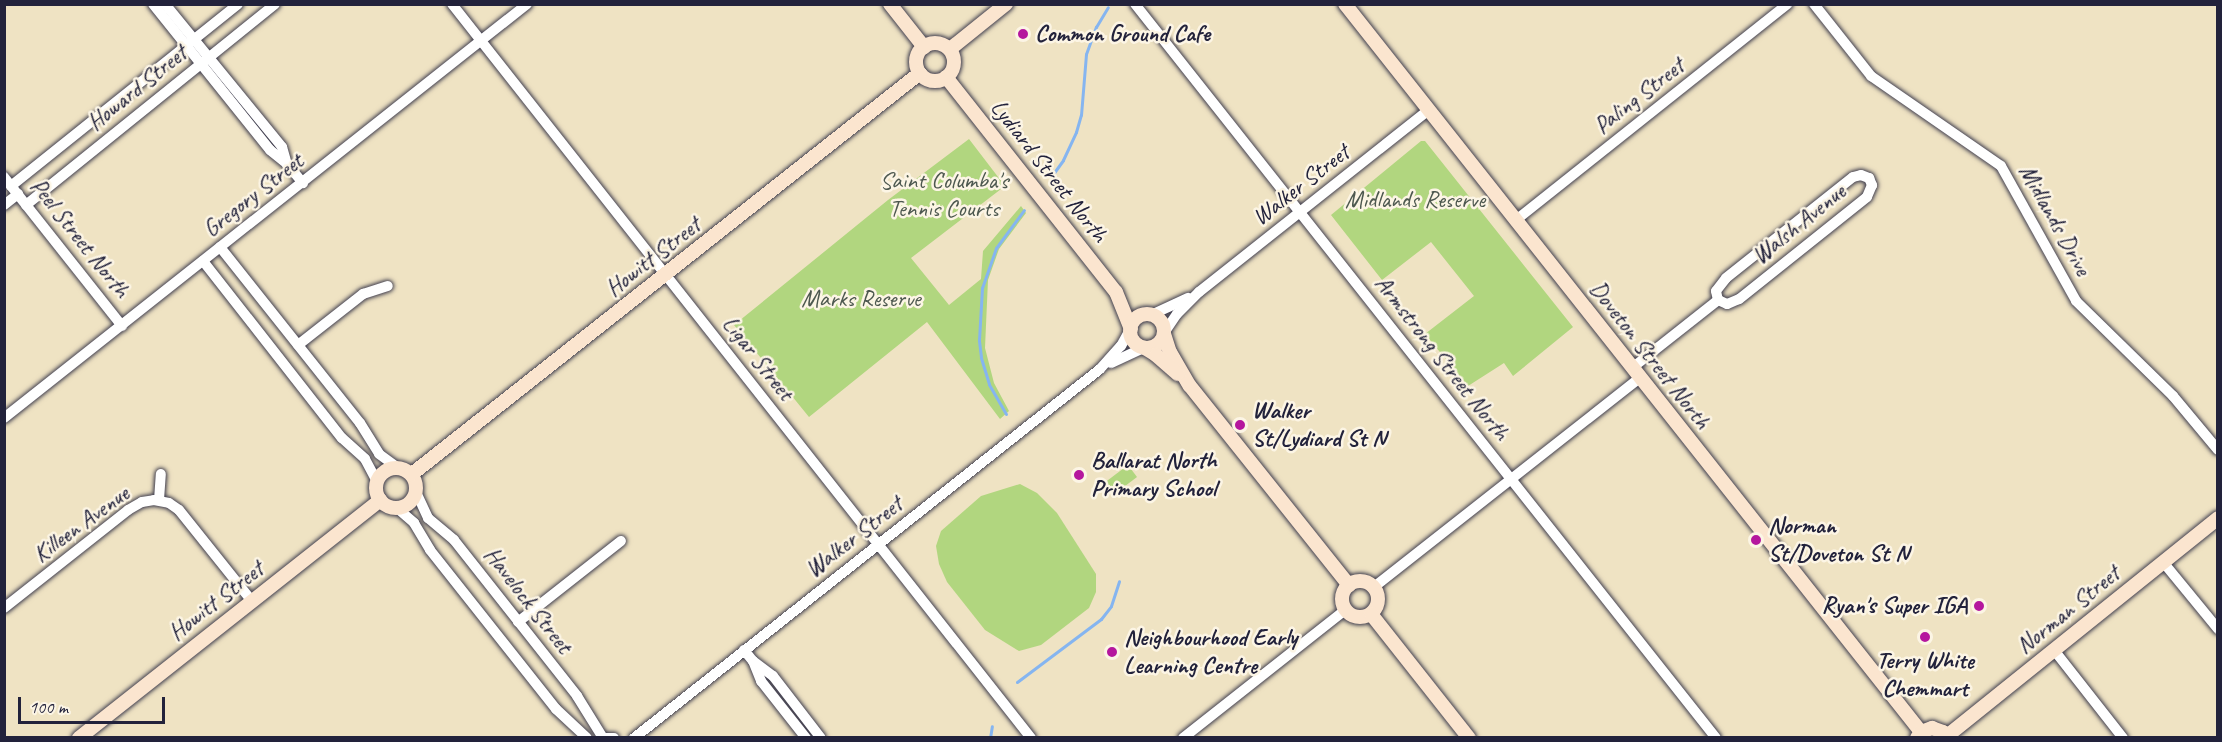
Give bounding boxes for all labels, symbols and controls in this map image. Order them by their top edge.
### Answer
place label: Common Ground Cafe [1035,20,1211,48]
marker: Common Ground Cafe [1016,27,1030,41]
street label: Howard Street [81,39,193,137]
street label: Paling Street [1588,52,1690,140]
street label: Lydiard Street North [984,94,1114,248]
street label: Walker Street [1247,138,1355,232]
street label: Gregory Street [197,147,309,243]
street label: Midlands Drive [2013,159,2097,281]
park label: Saint Columba's Tennis Courts [879,167,1009,223]
street label: Peel Street North [24,172,136,304]
street label: Walsh Avenue [1746,178,1852,270]
park label: Midlands Reserve [1345,186,1485,214]
street label: Howitt Street [600,211,706,303]
street label: Armstrong Street North [1368,270,1516,446]
street label: Doveton Street North [1583,275,1717,435]
park label: Marks Reserve [801,285,921,313]
street label: Ligar Street [716,310,800,406]
place label: Walker St/Lydiard St N [1252,397,1387,453]
marker: Walker St/Lydiard St N [1233,418,1247,432]
place label: Ballarat North Primary School [1091,447,1216,503]
marker: Ballarat North Primary School [1072,468,1086,482]
street label: Killeen Avenue [27,479,135,569]
street label: Walker Street [800,490,908,584]
place label: Norman St/Doveton St N [1768,512,1910,568]
marker: Norman St/Doveton St N [1749,533,1763,547]
street label: Havelock Street [477,541,579,659]
street label: Howitt Street [163,555,269,647]
street label: Norman Street [2010,560,2126,660]
place label: Ryan's Super IGA [1822,592,1967,620]
marker: Ryan's Super IGA [1972,599,1986,613]
place label: Neighbourhood Early Learning Centre [1124,624,1297,680]
marker: Terry White Chemmart [1918,630,1932,644]
marker: Neighbourhood Early Learning Centre [1105,645,1119,659]
place label: Terry White Chemmart [1876,647,1974,703]
scale bar [21,685,168,723]
text: 100 m [29,696,68,718]

